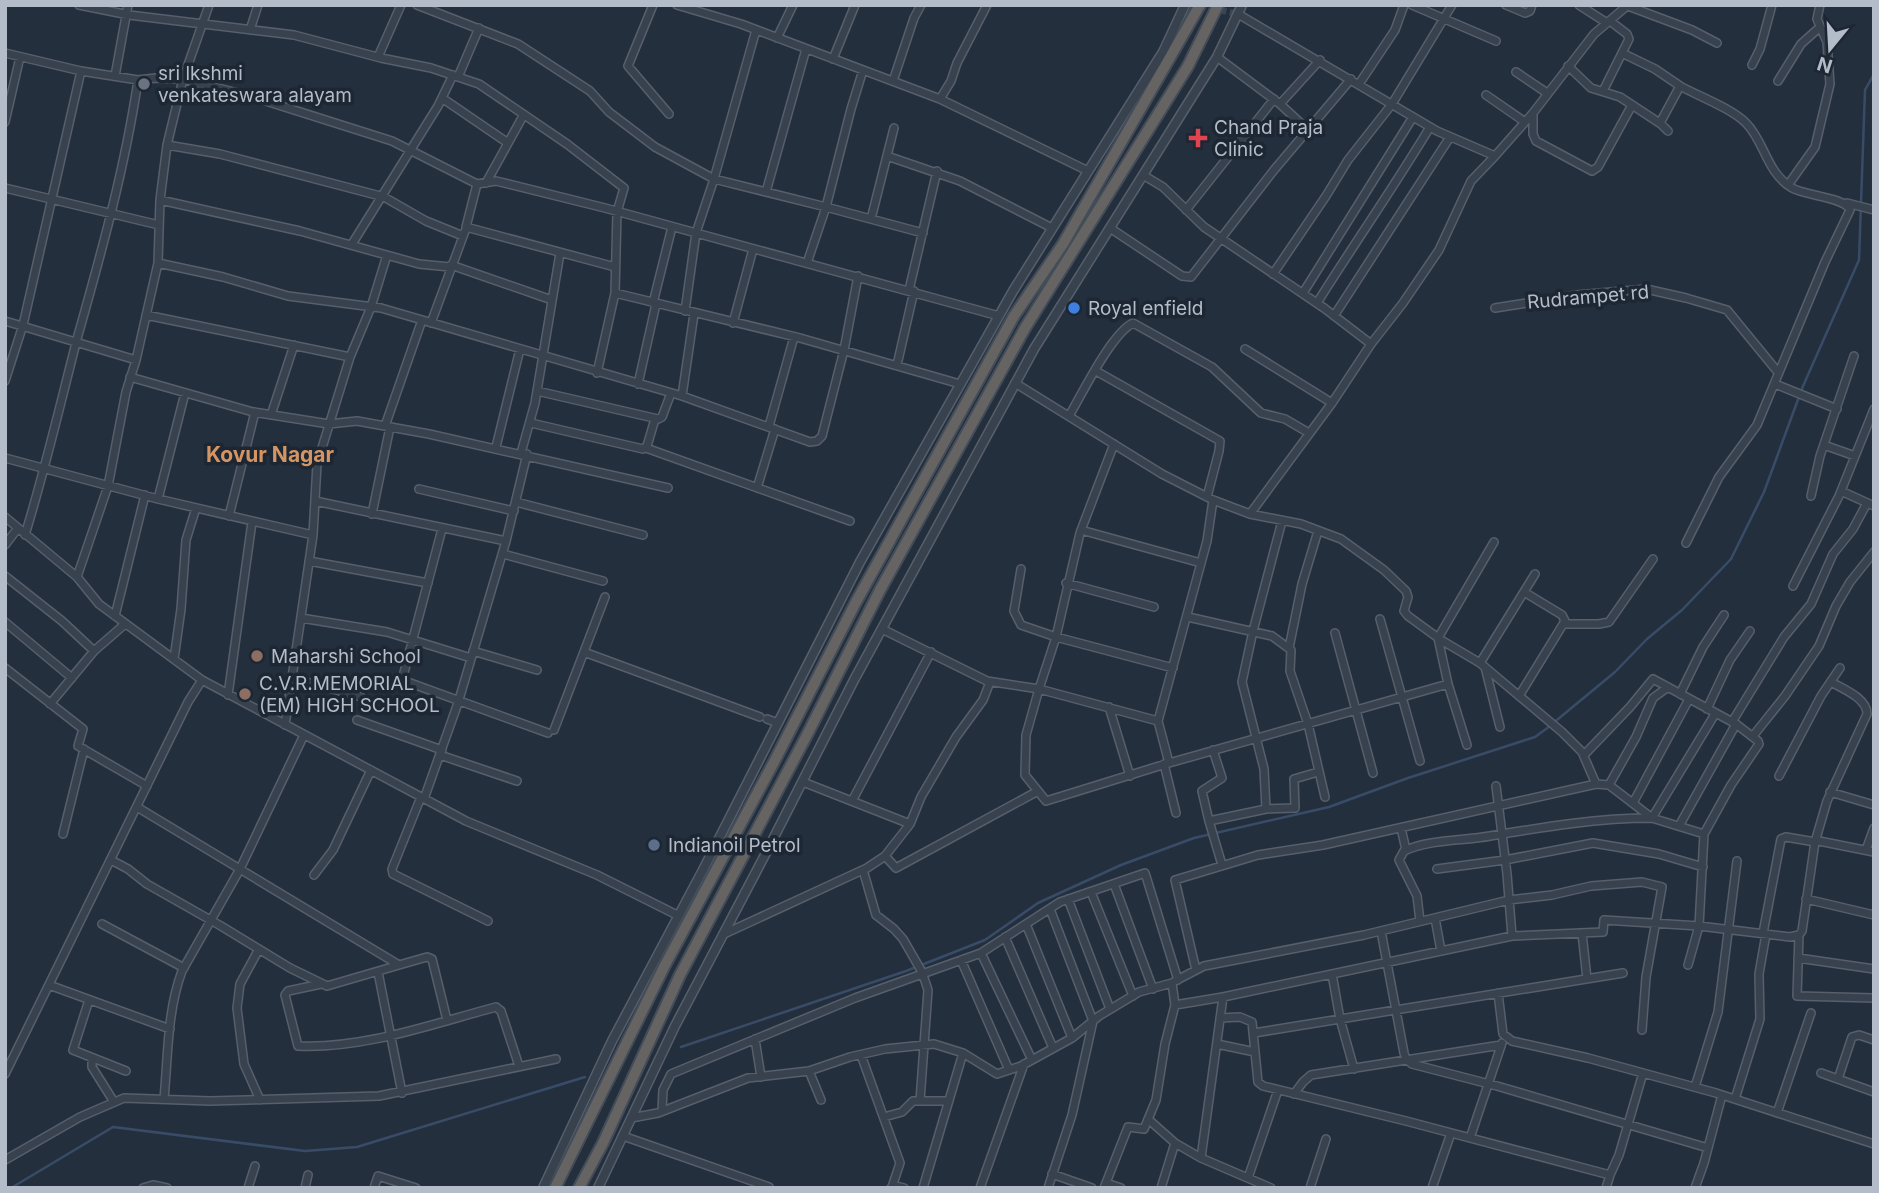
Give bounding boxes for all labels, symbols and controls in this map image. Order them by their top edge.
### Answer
north arrow [1795,14,1865,84]
text: N [1814,52,1835,78]
place label: sri lkshmi venkateswara alayam [158,62,352,107]
marker: sri lkshmi venkateswara alayam [136,76,152,92]
place label: Chand Praja Clinic [1214,116,1323,161]
marker: Chand Praja Clinic [1188,128,1208,148]
street label: Rudrampet rd [1526,280,1650,314]
place label: Royal enfield [1088,297,1203,320]
marker: Royal enfield [1066,300,1082,316]
district label: Kovur Nagar [206,442,335,467]
place label: Maharshi School [271,645,421,668]
marker: Maharshi School [249,648,265,664]
place label: C.V.R.MEMORIAL (EM) HIGH SCHOOL [259,672,440,717]
marker: C.V.R.MEMORIAL (EM) HIGH SCHOOL [237,686,253,702]
place label: Indianoil Petrol [668,834,801,857]
marker: Indianoil Petrol [646,837,662,853]

